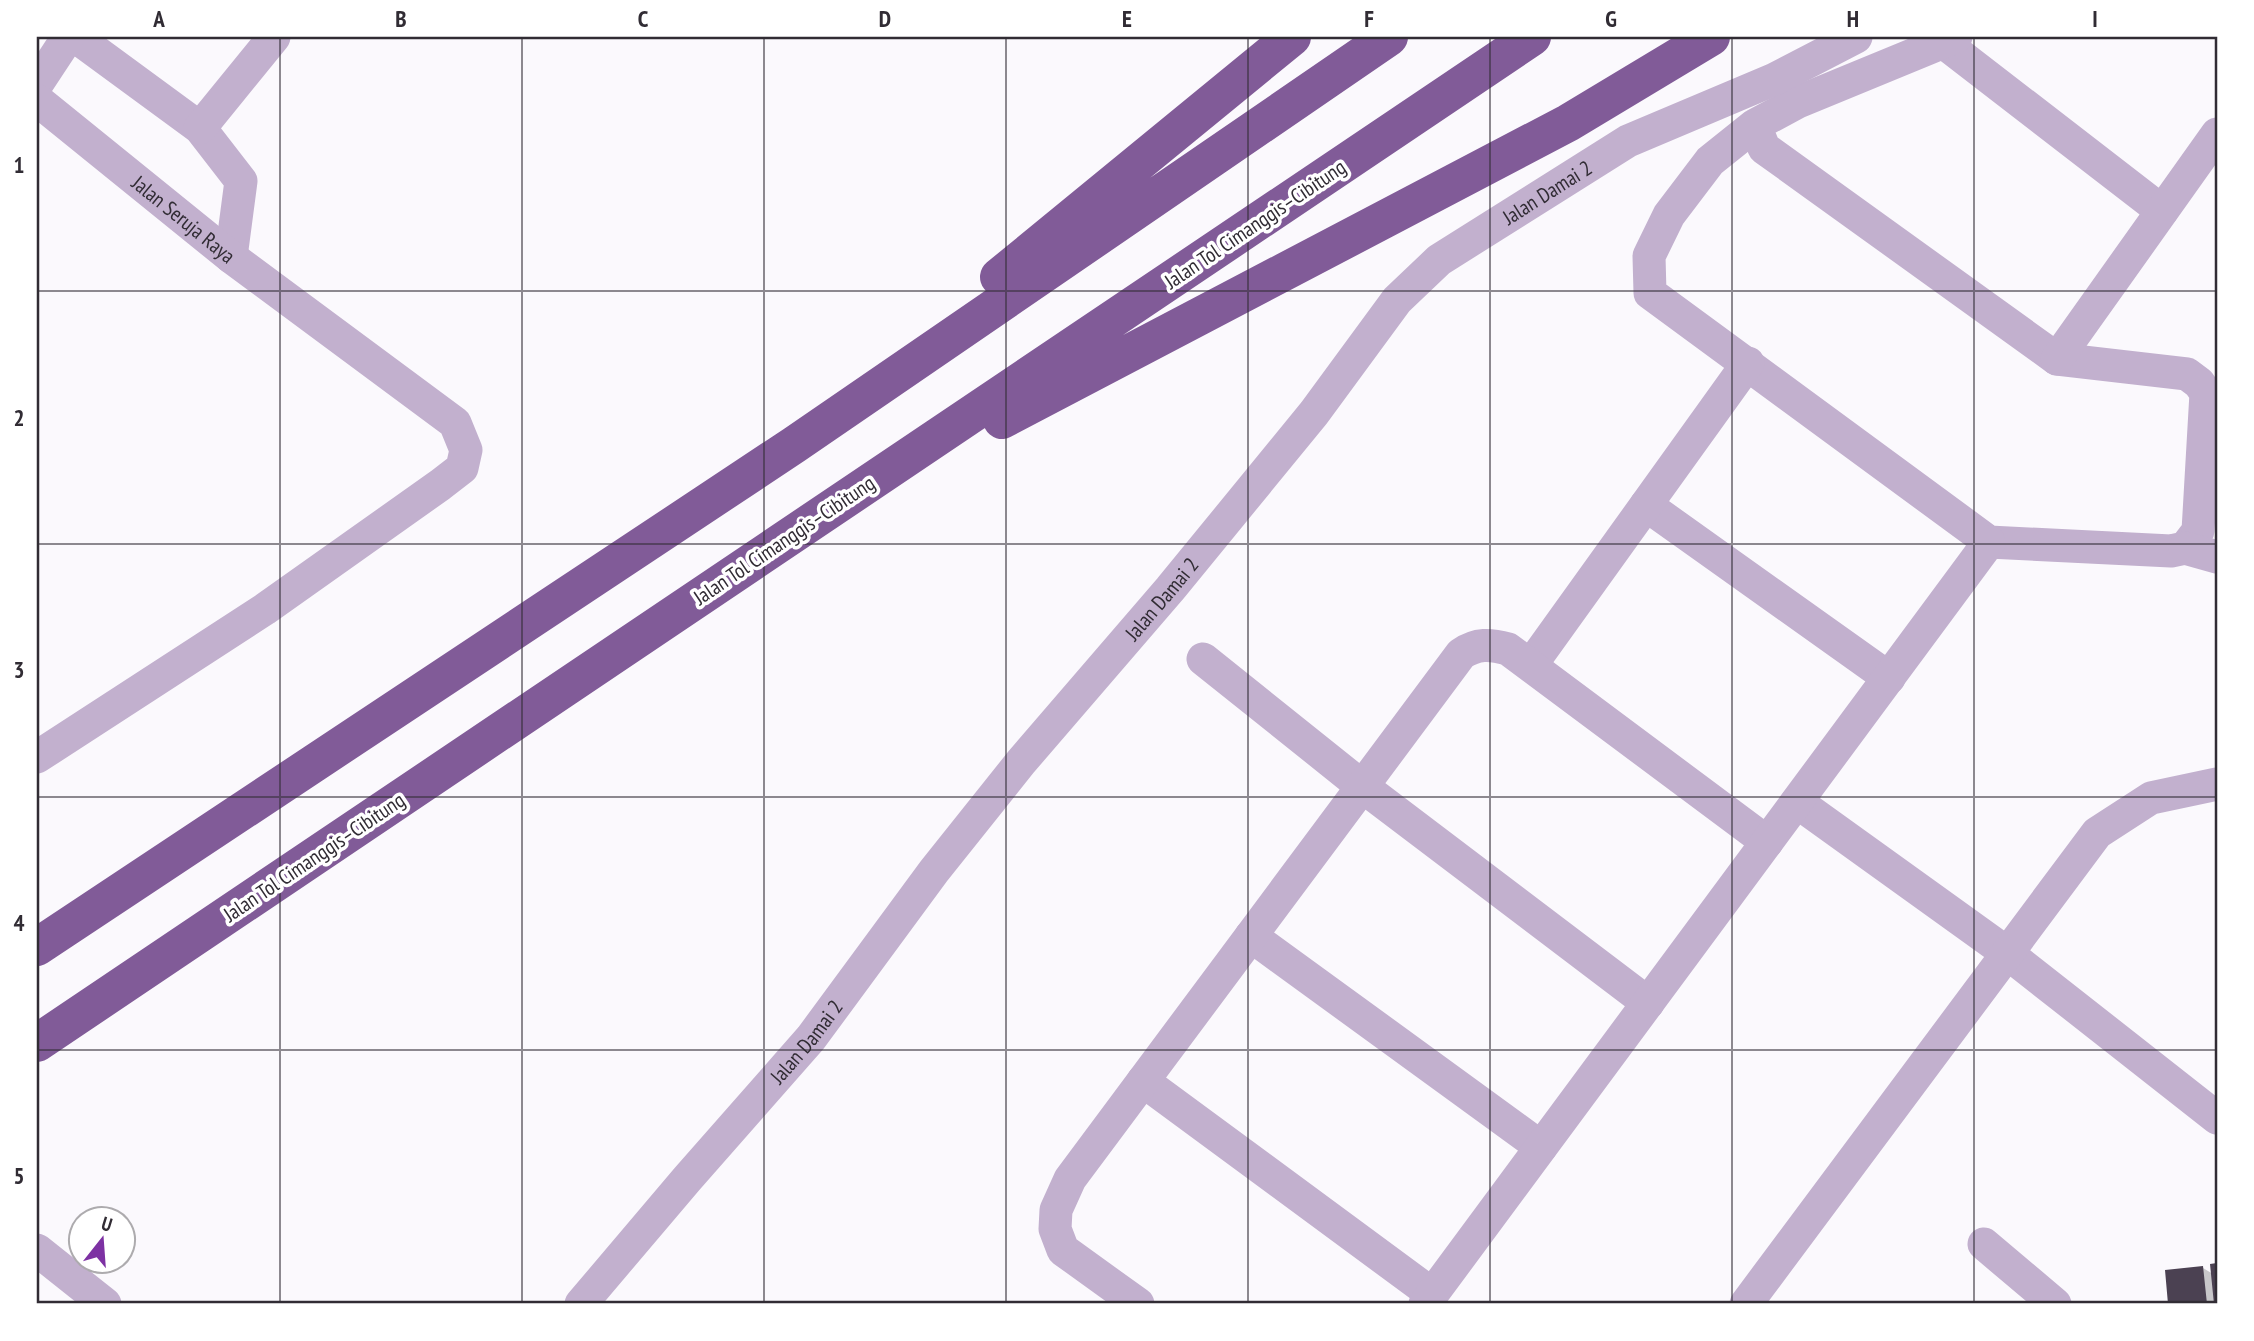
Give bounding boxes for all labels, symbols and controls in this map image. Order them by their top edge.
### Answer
text: A [152,4,165,33]
text: B [395,4,407,33]
text: C [638,4,649,33]
text: D [879,4,891,33]
text: E [1122,4,1132,33]
text: F [1364,4,1374,33]
text: G [1605,4,1617,33]
text: H [1847,4,1859,33]
text: I [2092,4,2098,33]
text: 1 [14,150,25,179]
street label: Jalan Tol Cimanggis–Cibitung [1158,153,1351,295]
street label: Jalan Damai 2 [1496,154,1597,231]
street label: Jalan Seruja Raya [126,168,241,269]
text: 2 [14,403,25,432]
street label: Jalan Tol Cimanggis–Cibitung [687,469,880,611]
street label: Jalan Damai 2 [1118,552,1204,646]
text: 3 [14,655,25,684]
street label: Jalan Tol Cimanggis–Cibitung [217,786,410,928]
text: 4 [14,908,25,937]
street label: Jalan Damai 2 [763,994,848,1090]
text: 5 [14,1161,25,1190]
north arrow [66,1204,136,1274]
text: U [99,1211,115,1237]

